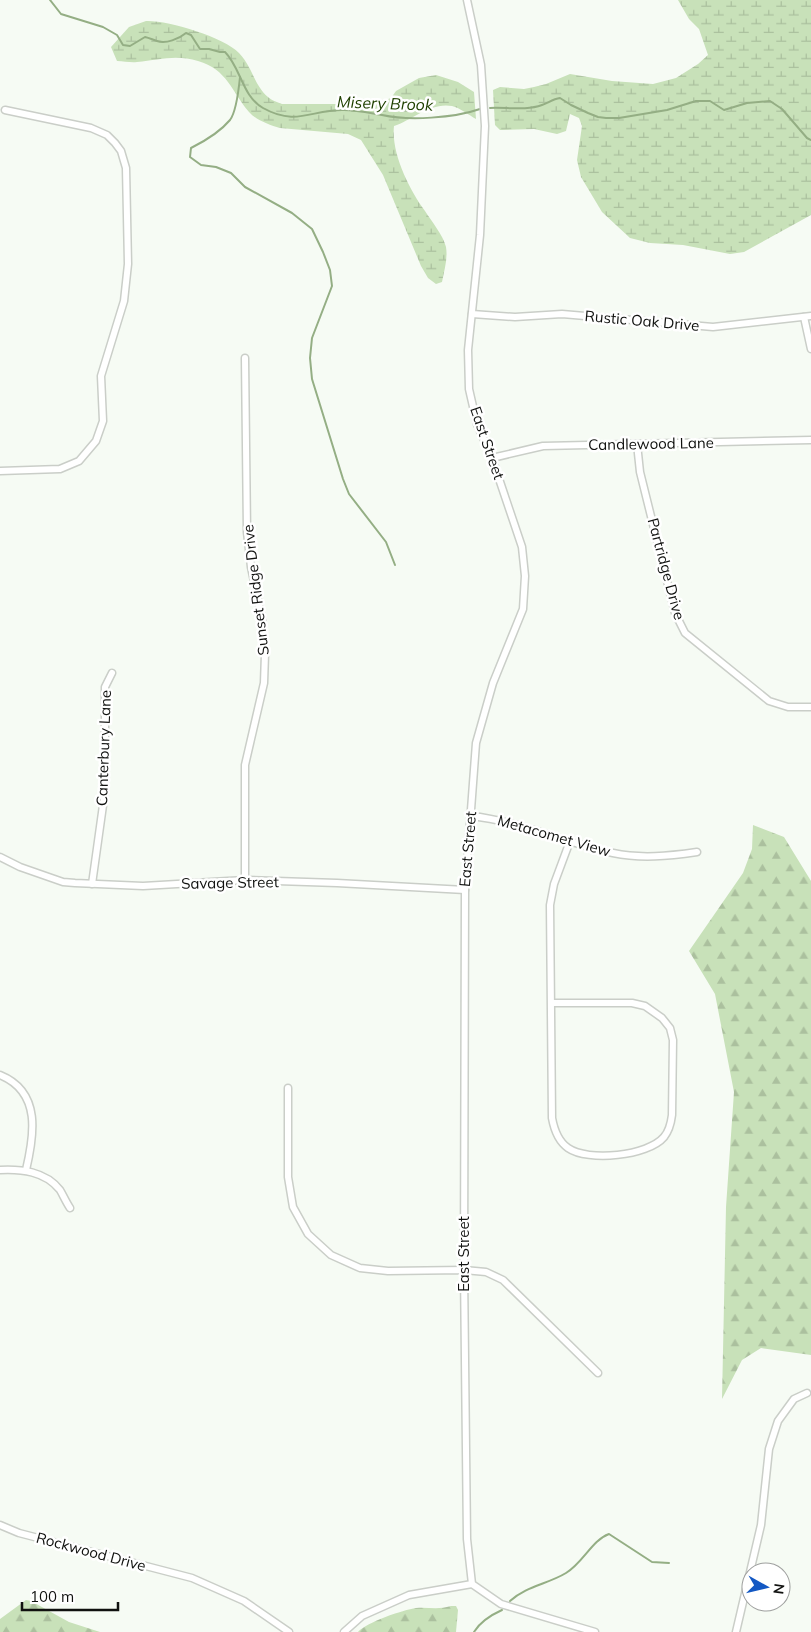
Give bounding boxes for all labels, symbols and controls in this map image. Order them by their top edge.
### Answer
water label: Misery Brook [337,91,434,115]
street label: Rustic Oak Drive [584,306,700,335]
street label: East Street [466,404,509,482]
street label: Candlewood Lane [588,433,714,454]
street label: Partridge Drive [644,516,689,622]
street label: Sunset Ridge Drive [238,523,273,657]
street label: Canterbury Lane [92,690,115,806]
street label: East Street [455,810,480,887]
street label: Metacomet View [495,810,613,861]
street label: Savage Street [181,872,279,893]
street label: East Street [454,1216,473,1292]
street label: Rockwood Drive [34,1528,148,1575]
north arrow [741,1562,791,1612]
scale bar [22,1580,119,1612]
text: N [769,1582,789,1595]
text: 100 m [30,1587,74,1606]

